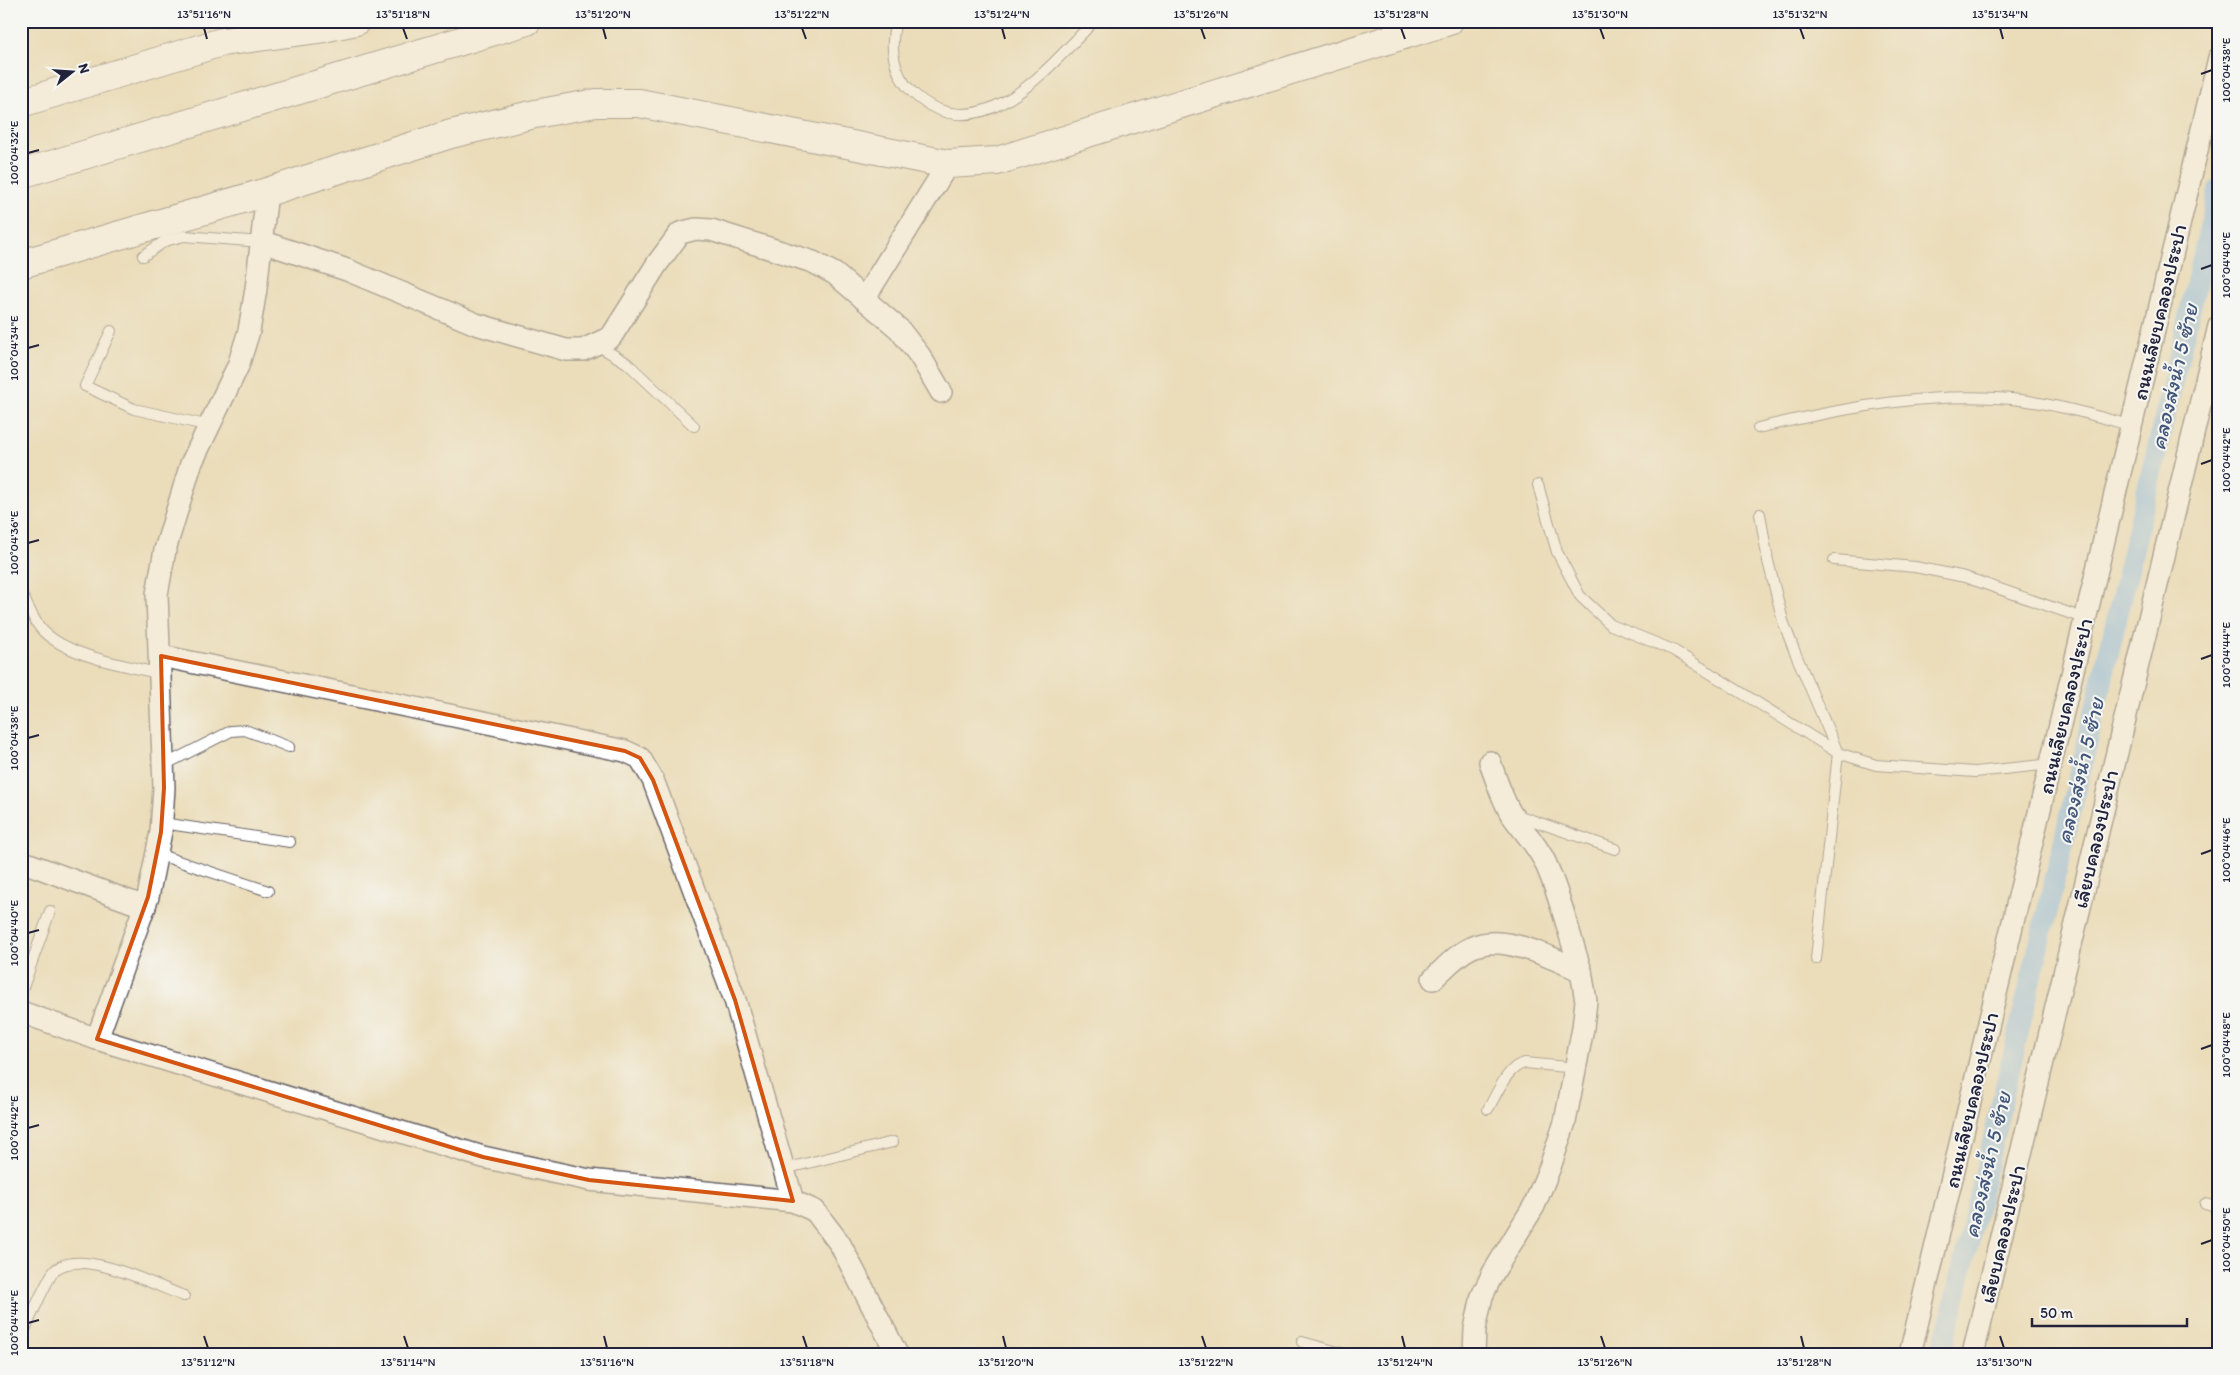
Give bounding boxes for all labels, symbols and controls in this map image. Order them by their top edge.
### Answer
text: 13°51'16"N [177,7,231,21]
text: 13°51'18"N [376,7,430,21]
text: 13°51'20"N [575,7,631,21]
text: 13°51'22"N [775,7,829,21]
text: 13°51'24"N [974,7,1030,21]
text: 13°51'26"N [1174,7,1228,21]
text: 13°51'28"N [1373,7,1429,21]
text: 13°51'30"N [1572,7,1628,21]
text: 13°51'32"N [1772,7,1828,21]
text: 13°51'34"N [1972,7,2028,21]
text: 100°04'38"E [2219,37,2233,102]
north arrow [48,48,98,98]
text: N [74,61,93,75]
text: 100°04'32"E [7,120,21,185]
street label: ถนนเลียบคลองประปา [2127,222,2191,402]
text: 100°04'40"E [2219,231,2233,298]
water label: คลองส่งน้ำ 5 ซ้าย [2144,300,2204,453]
text: 100°04'34"E [7,315,21,381]
text: 100°04'42"E [2219,427,2233,493]
text: 100°04'36"E [7,510,21,575]
street label: ถนนเลียบคลองประปา [2033,616,2097,796]
text: 100°04'44"E [2219,622,2233,688]
water label: คลองส่งน้ำ 5 ซ้าย [2050,694,2110,847]
text: 100°04'38"E [7,705,21,770]
street label: เลียบคลองประปา [2067,767,2123,911]
text: 100°04'46"E [2219,817,2233,883]
text: 100°04'40"E [7,899,21,966]
street label: ถนนเลียบคลองประปา [1939,1010,2003,1190]
text: 100°04'48"E [2219,1012,2233,1078]
water label: คลองส่งน้ำ 5 ซ้าย [1957,1088,2017,1241]
text: 100°04'42"E [7,1095,21,1161]
street label: เลียบคลองประปา [1974,1162,2030,1306]
text: 100°04'50"E [2219,1207,2233,1273]
text: 100°04'44"E [7,1290,21,1356]
scale bar [2032,1295,2188,1327]
text: 50 m [2040,1304,2073,1322]
text: 13°51'12"N [181,1355,235,1369]
text: 13°51'14"N [380,1355,436,1369]
text: 13°51'16"N [580,1355,634,1369]
text: 13°51'18"N [780,1355,834,1369]
text: 13°51'20"N [978,1355,1034,1369]
text: 13°51'22"N [1179,1355,1233,1369]
text: 13°51'24"N [1377,1355,1433,1369]
text: 13°51'26"N [1578,1355,1632,1369]
text: 13°51'28"N [1776,1355,1832,1369]
text: 13°51'30"N [1976,1355,2032,1369]

